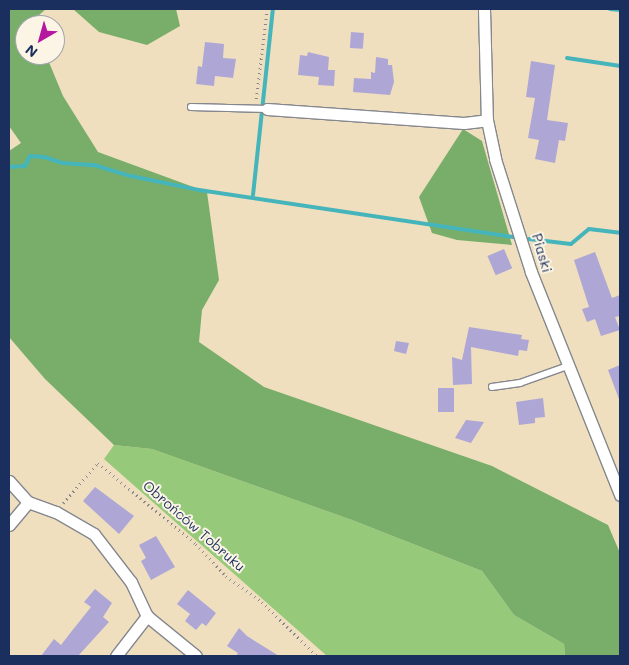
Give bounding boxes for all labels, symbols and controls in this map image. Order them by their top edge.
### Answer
north arrow [15,15,65,65]
text: N [21,41,41,62]
street label: Piaski [528,231,556,275]
street label: Obrońców Tobruku [140,477,248,575]

